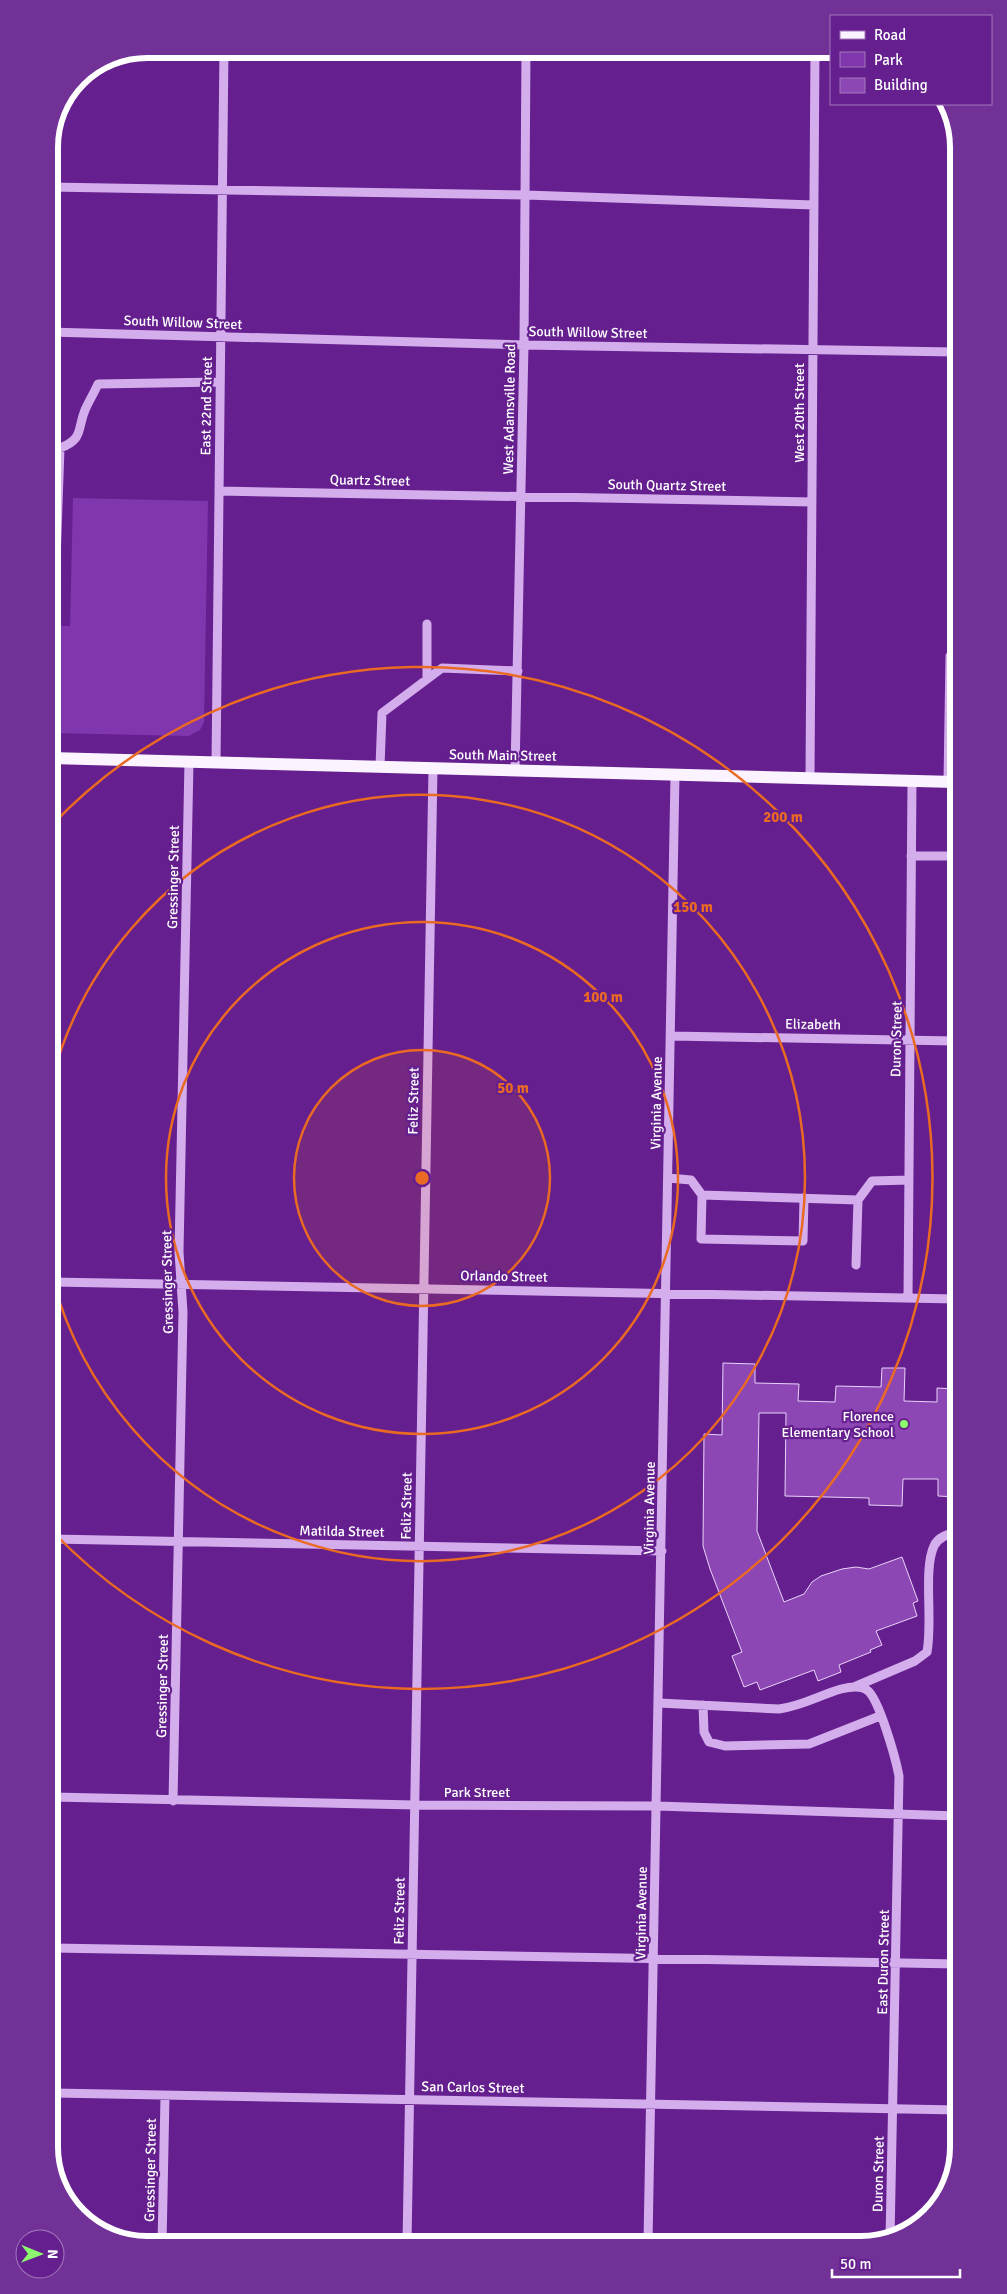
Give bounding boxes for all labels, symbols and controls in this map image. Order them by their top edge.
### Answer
legend [830,15,992,105]
text: Road [874,26,906,44]
text: Park [874,51,903,69]
text: Building [874,76,928,94]
street label: South Willow Street [123,312,243,333]
street label: South Willow Street [528,323,648,342]
street label: West Adamsville Road [500,344,519,474]
street label: East 22nd Street [197,356,216,456]
street label: West 20th Street [791,363,808,463]
street label: Quartz Street [330,471,410,490]
street label: South Quartz Street [608,476,726,495]
street label: South Main Street [449,746,557,765]
text: 200 m [763,808,803,826]
street label: Gressinger Street [164,825,183,929]
text: 150 m [673,898,713,916]
text: 100 m [583,988,623,1006]
street label: Duron Street [887,1001,906,1077]
street label: Elizabeth [785,1016,841,1033]
street label: Virginia Avenue [647,1056,666,1150]
street label: Feliz Street [404,1067,423,1135]
text: 50 m [497,1079,529,1097]
centre of rings [413,1169,431,1187]
street label: Gressinger Street [158,1230,177,1334]
street label: Orlando Street [460,1267,548,1286]
place label: Florence Elementary School [781,1408,894,1441]
marker: Florence Elementary School [898,1418,910,1430]
street label: Virginia Avenue [640,1461,659,1555]
street label: Feliz Street [397,1472,416,1540]
street label: Matilda Street [299,1522,385,1541]
street label: Gressinger Street [153,1634,172,1738]
street label: Park Street [444,1784,510,1801]
street label: Virginia Avenue [632,1866,651,1960]
street label: Feliz Street [390,1877,409,1945]
street label: East Duron Street [874,1909,893,2015]
street label: San Carlos Street [421,2078,525,2097]
street label: Gressinger Street [141,2118,160,2222]
street label: Duron Street [869,2136,888,2212]
north arrow [15,2229,65,2279]
scale bar [832,2246,960,2278]
text: N [44,2249,61,2259]
text: 50 m [840,2255,871,2273]

